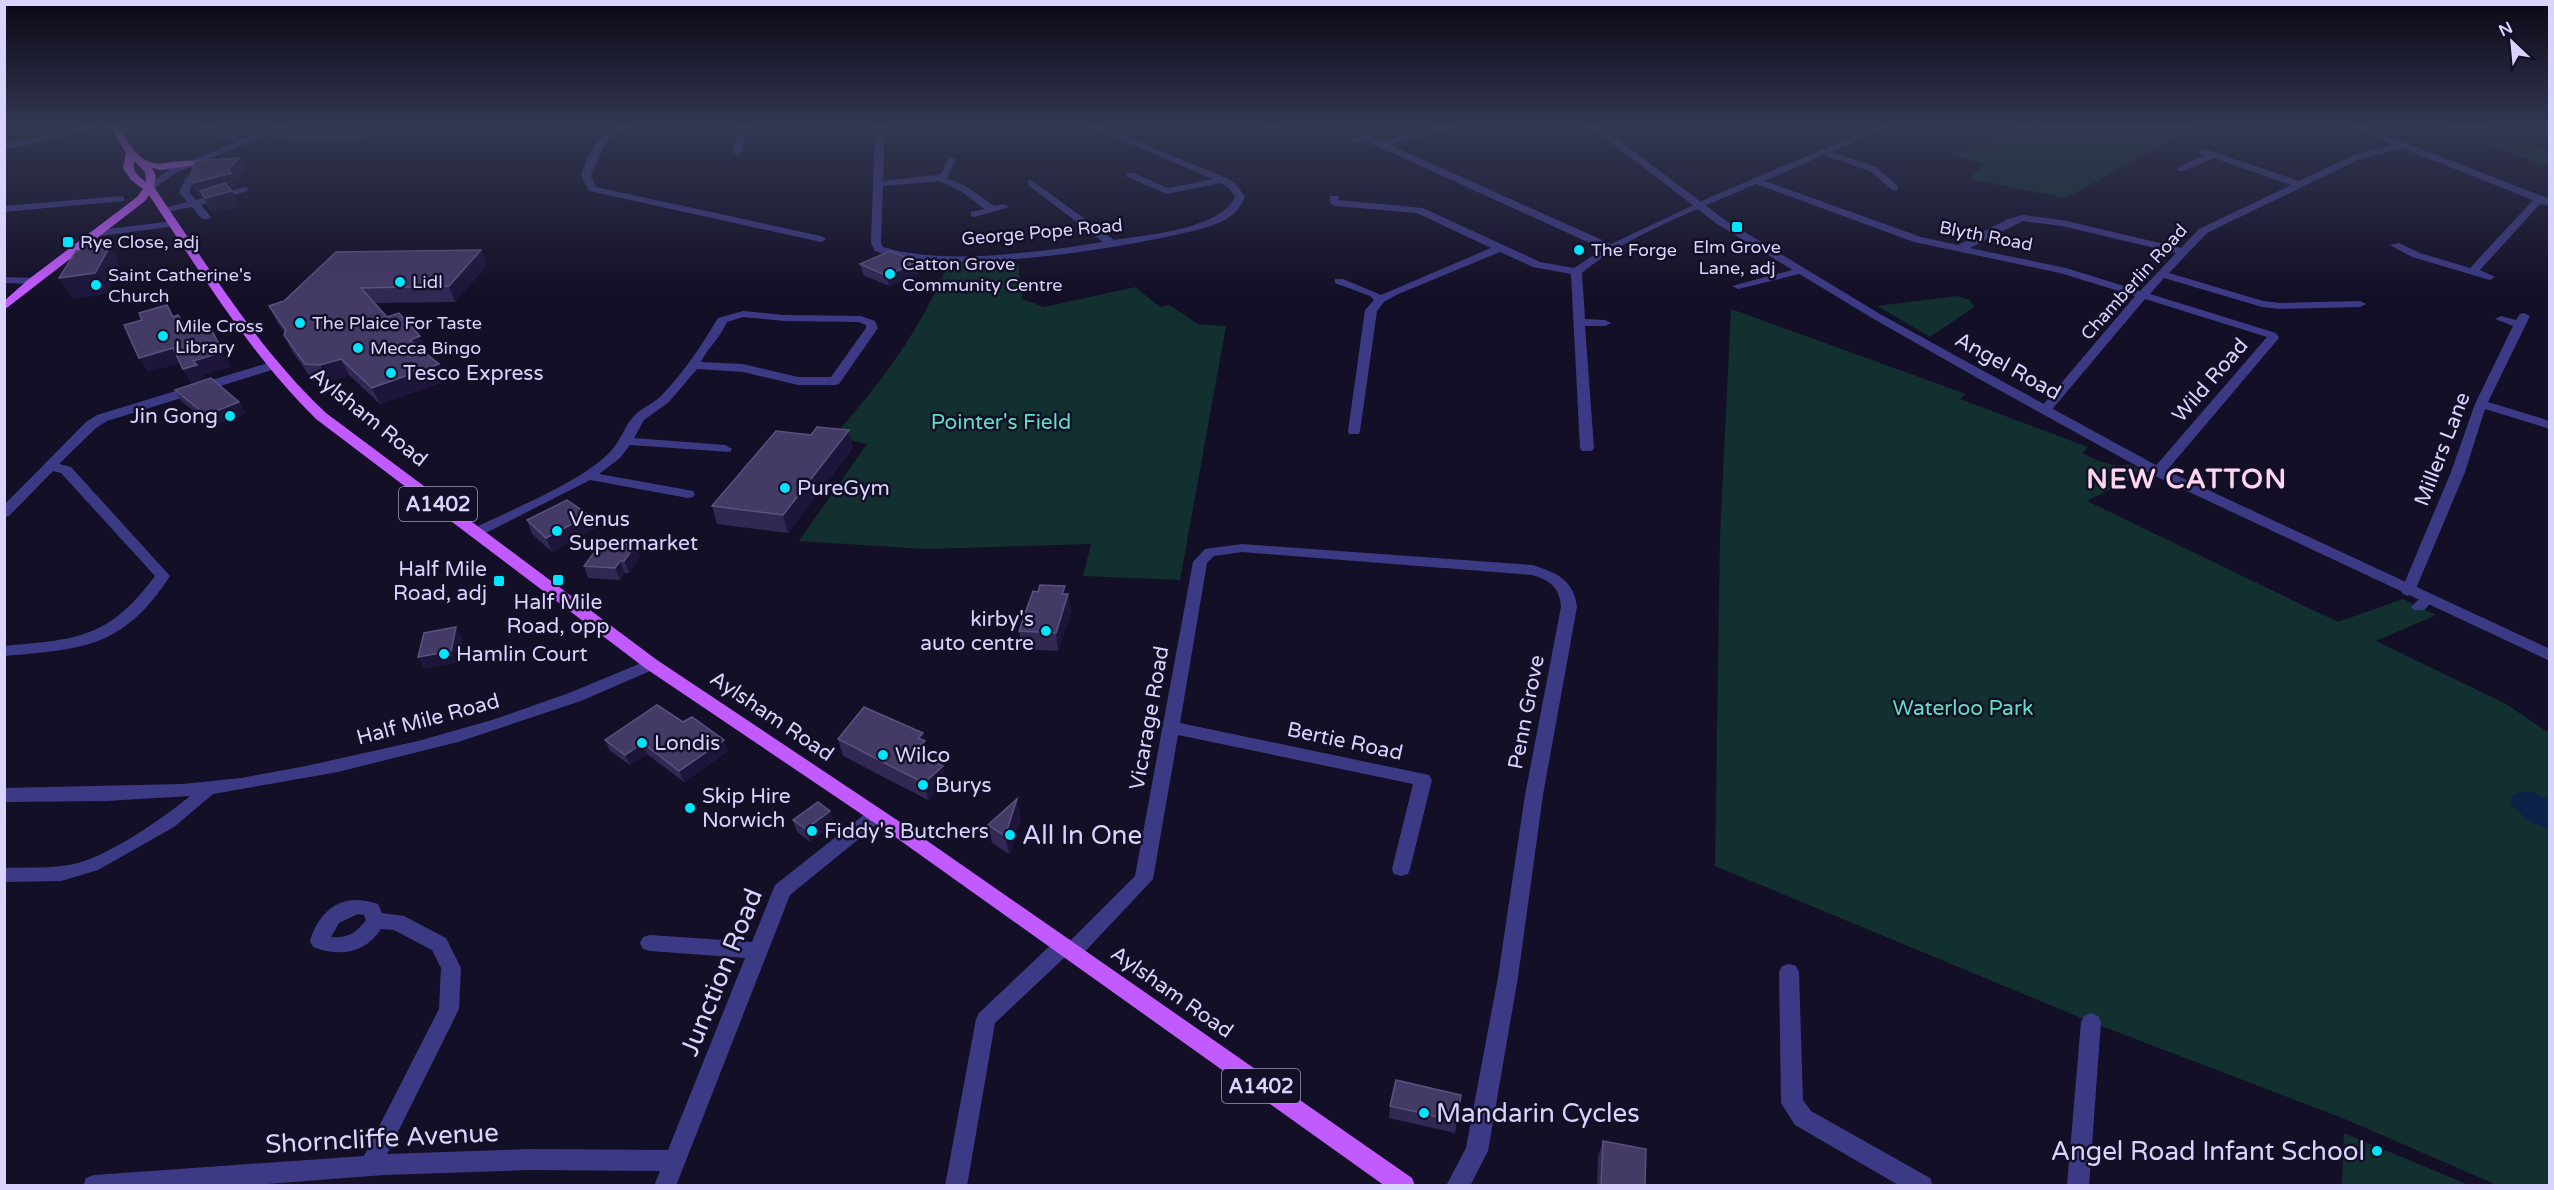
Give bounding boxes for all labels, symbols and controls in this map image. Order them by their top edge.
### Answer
north arrow [2482,12,2542,72]
text: N [2496,18,2516,41]
street label: George Pope Road [960,214,1124,250]
street label: Blyth Road [1937,216,2035,256]
street label: Chamberlin Road [2076,219,2192,345]
marker: Elm Grove Lane, adj [1730,220,1744,234]
place label: Rye Close, adj [80,231,199,253]
marker: Rye Close, adj [61,235,75,249]
place label: Elm Grove Lane, adj [1693,236,1781,279]
place label: The Forge [1591,239,1677,261]
marker: The Forge [1572,243,1586,257]
place label: Catton Grove Community Centre [902,253,1063,296]
place label: Saint Catherine's Church [108,264,252,307]
marker: Catton Grove Community Centre [883,267,897,281]
place label: Lidl [412,271,443,293]
marker: Lidl [393,275,407,289]
marker: Saint Catherine's Church [89,278,103,292]
place label: The Plaice For Taste [312,312,482,334]
place label: Mile Cross Library [175,315,263,358]
marker: The Plaice For Taste [293,316,307,330]
street label: Angel Road [1951,327,2065,406]
marker: Mile Cross Library [156,329,170,343]
street label: Wild Road [2167,333,2254,427]
place label: Mecca Bingo [370,337,481,359]
marker: Mecca Bingo [351,341,365,355]
place label: Tesco Express [403,361,544,386]
street label: Aylsham Road [305,362,432,472]
marker: Tesco Express [384,366,398,380]
street label: Millers Lane [2409,389,2476,510]
place label: Jin Gong [130,404,218,429]
marker: Jin Gong [223,409,237,423]
park label: Pointer's Field [931,410,1071,435]
district label: NEW CATTON [2086,463,2288,496]
place label: PureGym [797,476,890,501]
marker: PureGym [778,481,792,495]
road number: A1402 [399,487,477,521]
place label: Venus Supermarket [569,507,698,556]
marker: Venus Supermarket [550,524,564,538]
place label: Half Mile Road, adj [393,557,487,606]
marker: Half Mile Road, opp [551,573,565,587]
marker: Half Mile Road, adj [492,574,506,588]
place label: Half Mile Road, opp [507,590,609,639]
place label: kirby's auto centre [920,607,1034,656]
marker: kirby's auto centre [1039,624,1053,638]
place label: Hamlin Court [456,642,588,667]
street label: Vicarage Road [1125,644,1174,792]
marker: Hamlin Court [437,647,451,661]
street label: Penn Grove [1503,653,1550,771]
street label: Aylsham Road [705,666,838,767]
street label: Half Mile Road [354,688,502,751]
park label: Waterloo Park [1893,696,2033,721]
street label: Bertie Road [1285,717,1405,766]
place label: Londis [654,731,720,756]
marker: Londis [635,736,649,750]
place label: Wilco [895,743,950,768]
marker: Wilco [876,748,890,762]
place label: Burys [935,773,992,798]
marker: Burys [916,778,930,792]
place label: Skip Hire Norwich [702,784,791,833]
marker: Skip Hire Norwich [683,801,697,815]
place label: Fiddy's Butchers [824,819,989,844]
place label: All In One [1022,820,1142,851]
marker: Fiddy's Butchers [805,824,819,838]
marker: All In One [1003,828,1017,842]
street label: Junction Road [674,884,769,1060]
street label: Aylsham Road [1106,941,1238,1044]
road number: A1402 [1222,1069,1300,1103]
place label: Mandarin Cycles [1436,1098,1640,1129]
marker: Mandarin Cycles [1417,1106,1431,1120]
street label: Shorncliffe Avenue [264,1117,500,1160]
place label: Angel Road Infant School [2051,1136,2365,1167]
marker: Angel Road Infant School [2370,1144,2384,1158]

